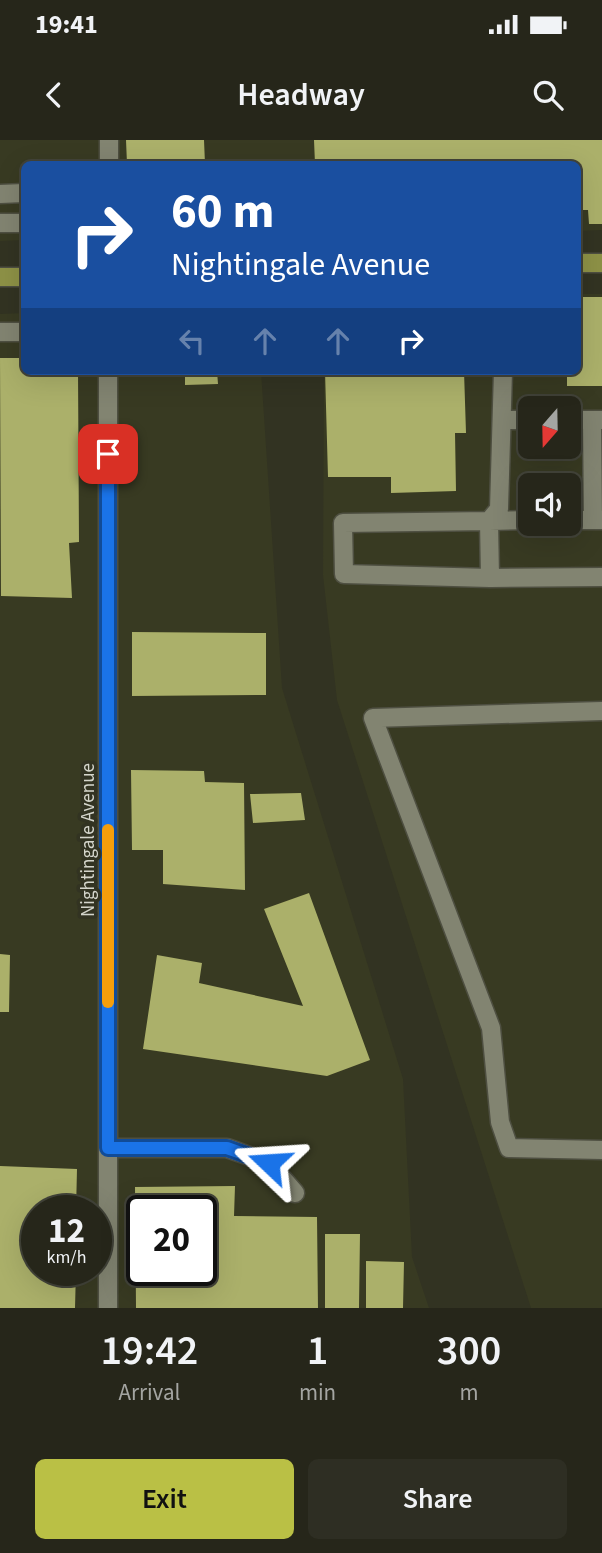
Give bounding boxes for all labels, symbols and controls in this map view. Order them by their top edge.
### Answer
text: 19:41 [35,6,98,43]
text: Headway [237,72,365,118]
icon: back [35,76,73,114]
icon: search [529,76,567,114]
text: 60 m [171,177,275,247]
icon: right [56,189,147,280]
text: Nightingale Avenue [171,242,430,288]
icon: left [173,322,211,360]
icon: ahead [246,322,284,360]
icon: ahead [319,322,357,360]
icon: right [392,322,430,360]
north arrow [518,396,581,458]
map controls [518,396,581,536]
pin [78,424,138,484]
icon: arrive [89,435,127,473]
button: sound [518,473,581,536]
street label: Nightingale Avenue [75,763,102,917]
position arrow [232,1126,306,1200]
speed limit sign: 20 [126,1195,217,1286]
text: 12 [48,1206,85,1256]
text: km/h [47,1245,86,1270]
text: 19:42 [101,1321,198,1381]
text: 1 [307,1321,328,1381]
text: 300 [437,1321,501,1381]
text: Arrival [119,1376,180,1409]
text: min [299,1376,336,1409]
text: m [460,1376,479,1409]
button: Exit [35,1459,294,1539]
button: Share [308,1459,567,1539]

